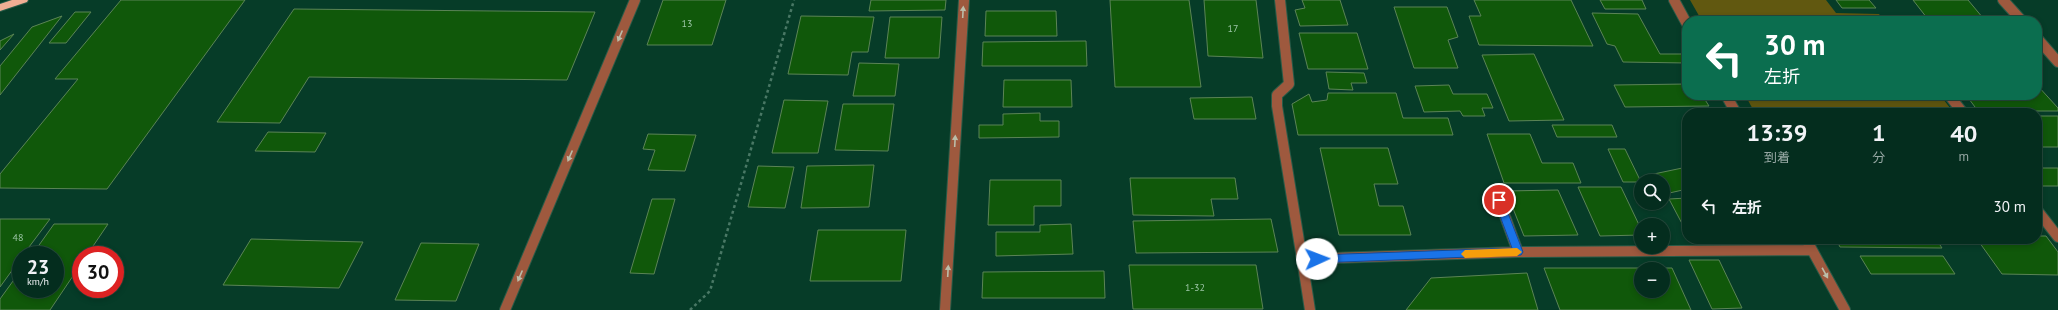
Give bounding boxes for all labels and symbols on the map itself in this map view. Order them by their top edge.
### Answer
one-way arrow [960,5,966,18]
house number: 13 [682,17,692,30]
house number: 17 [1228,22,1238,35]
one-way arrow [617,30,623,42]
one-way arrow [952,135,959,147]
one-way arrow [567,150,573,161]
pin [1482,183,1516,217]
house number: 48 [13,231,23,244]
position arrow [1296,238,1338,280]
speed limit sign: 30 [72,246,124,298]
one-way arrow [944,265,951,277]
one-way arrow [1821,267,1828,279]
one-way arrow [516,270,522,282]
house number: 1-32 [1185,281,1205,294]

